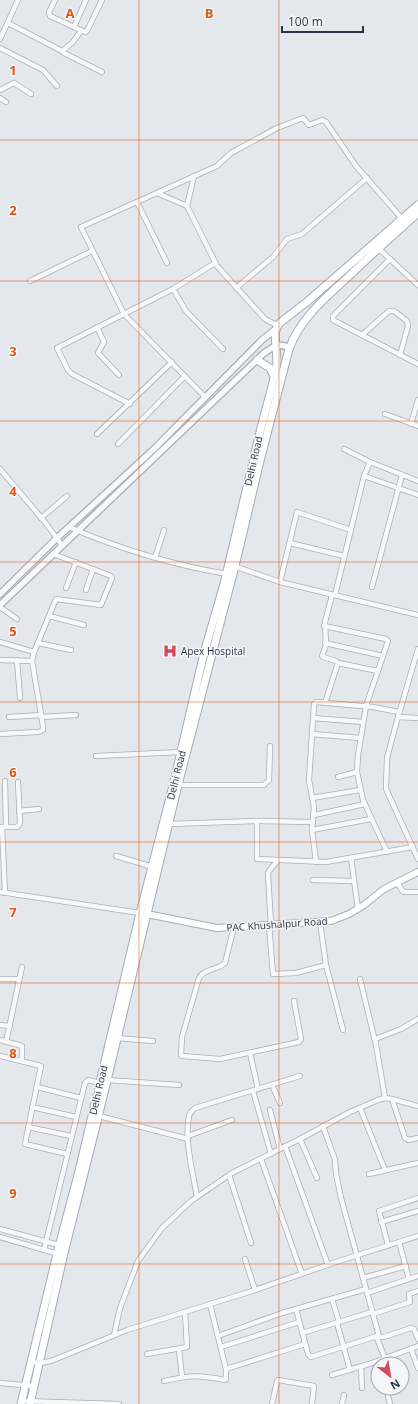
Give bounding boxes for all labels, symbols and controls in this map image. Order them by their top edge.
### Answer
text: A [66,4,75,22]
text: B [205,4,214,22]
scale bar [282,8,363,34]
text: 100 m [288,13,323,30]
text: 1 [9,61,17,79]
text: 2 [9,201,17,219]
text: 3 [9,342,17,360]
street label: Delhi Road [240,435,266,487]
text: 4 [9,482,17,500]
text: 5 [9,622,17,640]
hospital icon: Apex Hospital [162,643,178,659]
place label: Apex Hospital [181,644,245,658]
street label: Delhi Road [163,749,189,801]
text: 6 [9,763,17,781]
text: 7 [9,903,17,921]
street label: PAC Khushalpur Road [226,913,328,935]
text: 8 [9,1044,17,1062]
street label: Delhi Road [85,1064,111,1116]
text: 9 [9,1184,17,1202]
north arrow [370,1356,410,1396]
text: N [388,1376,403,1394]

